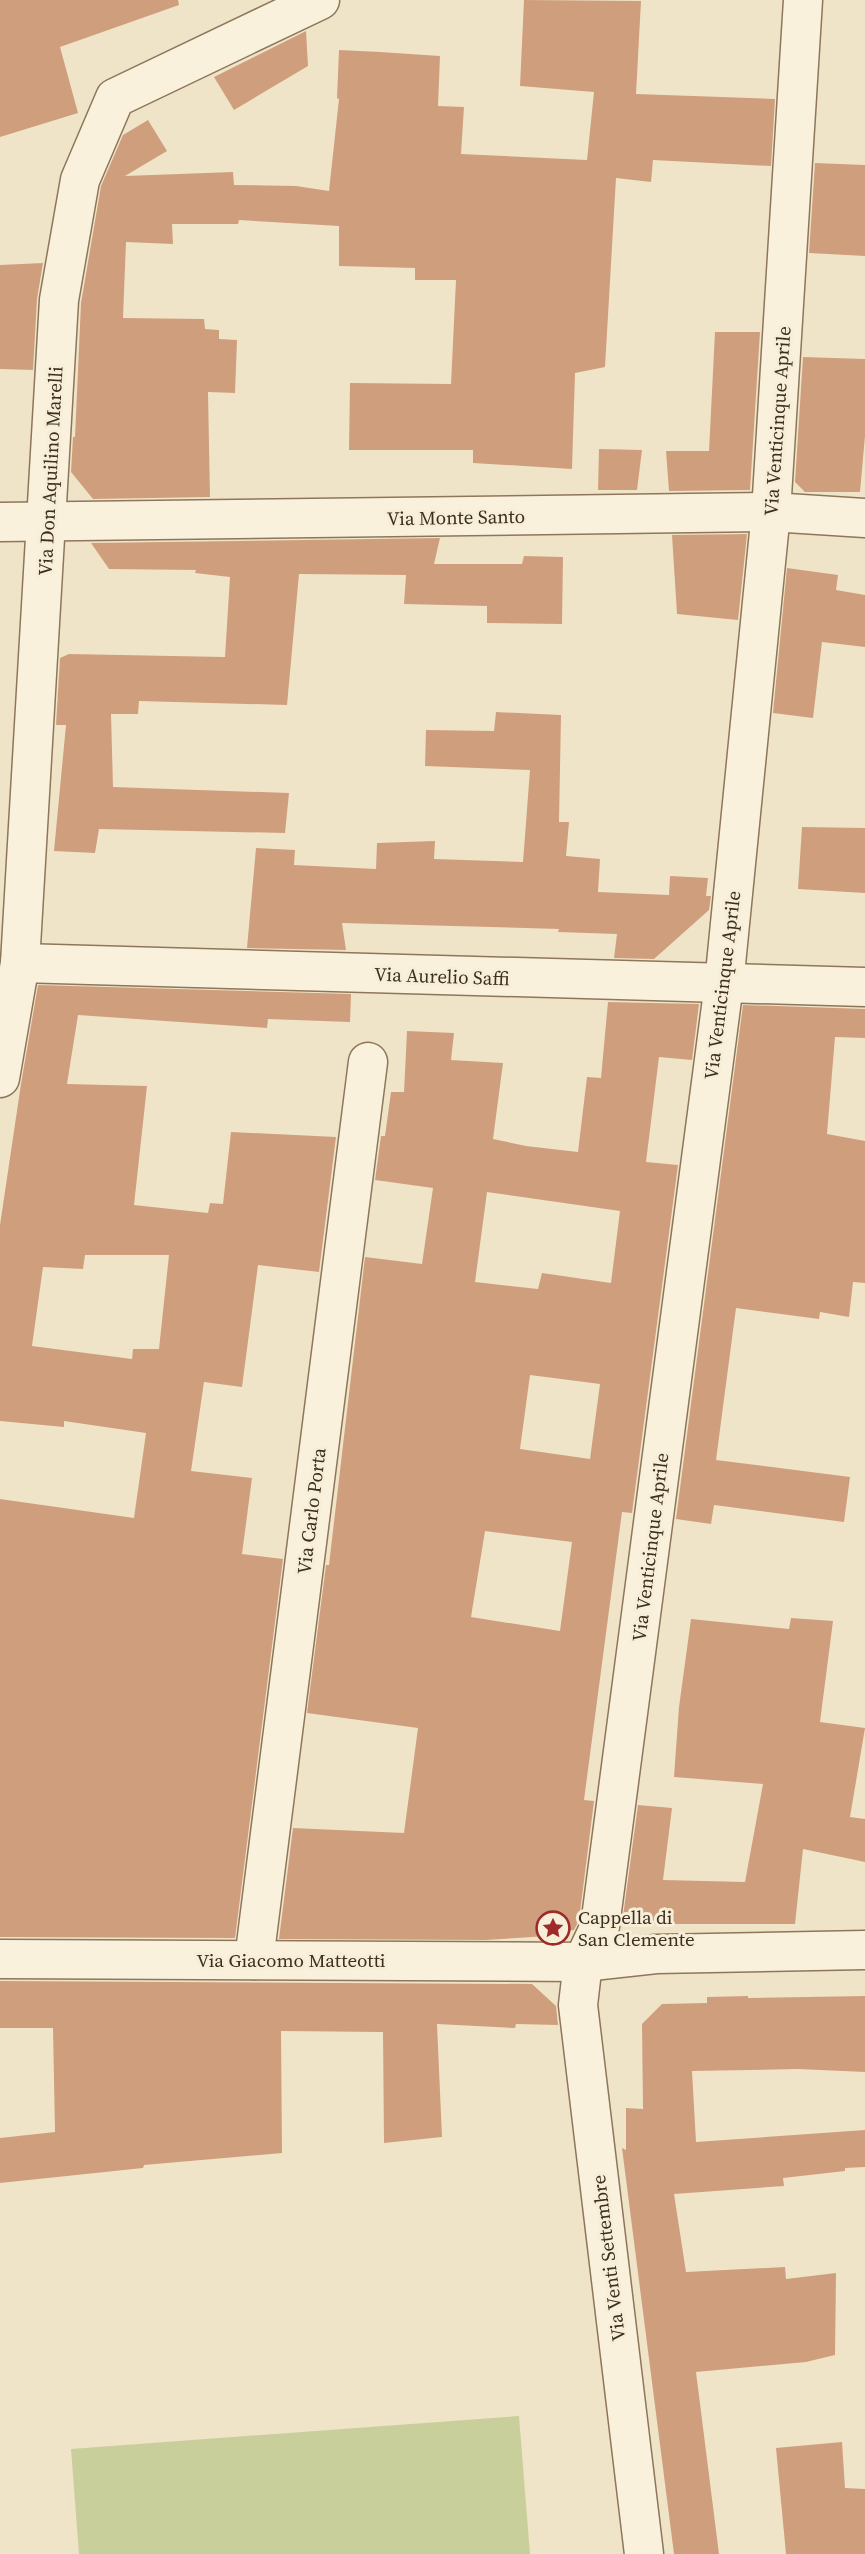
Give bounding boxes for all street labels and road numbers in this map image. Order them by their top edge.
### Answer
street label: Via Venticinque Aprile [757,325,797,517]
street label: Via Don Aquilino Marelli [32,365,68,576]
street label: Via Monte Santo [387,503,525,531]
street label: Via Venticinque Aprile [698,889,746,1081]
street label: Via Aurelio Saffi [374,961,510,991]
street label: Via Carlo Porta [290,1446,332,1576]
street label: Via Venticinque Aprile [626,1451,674,1643]
street label: Via Giacomo Matteotti [196,1947,386,1973]
street label: Via Venti Settembre [585,2173,631,2343]

